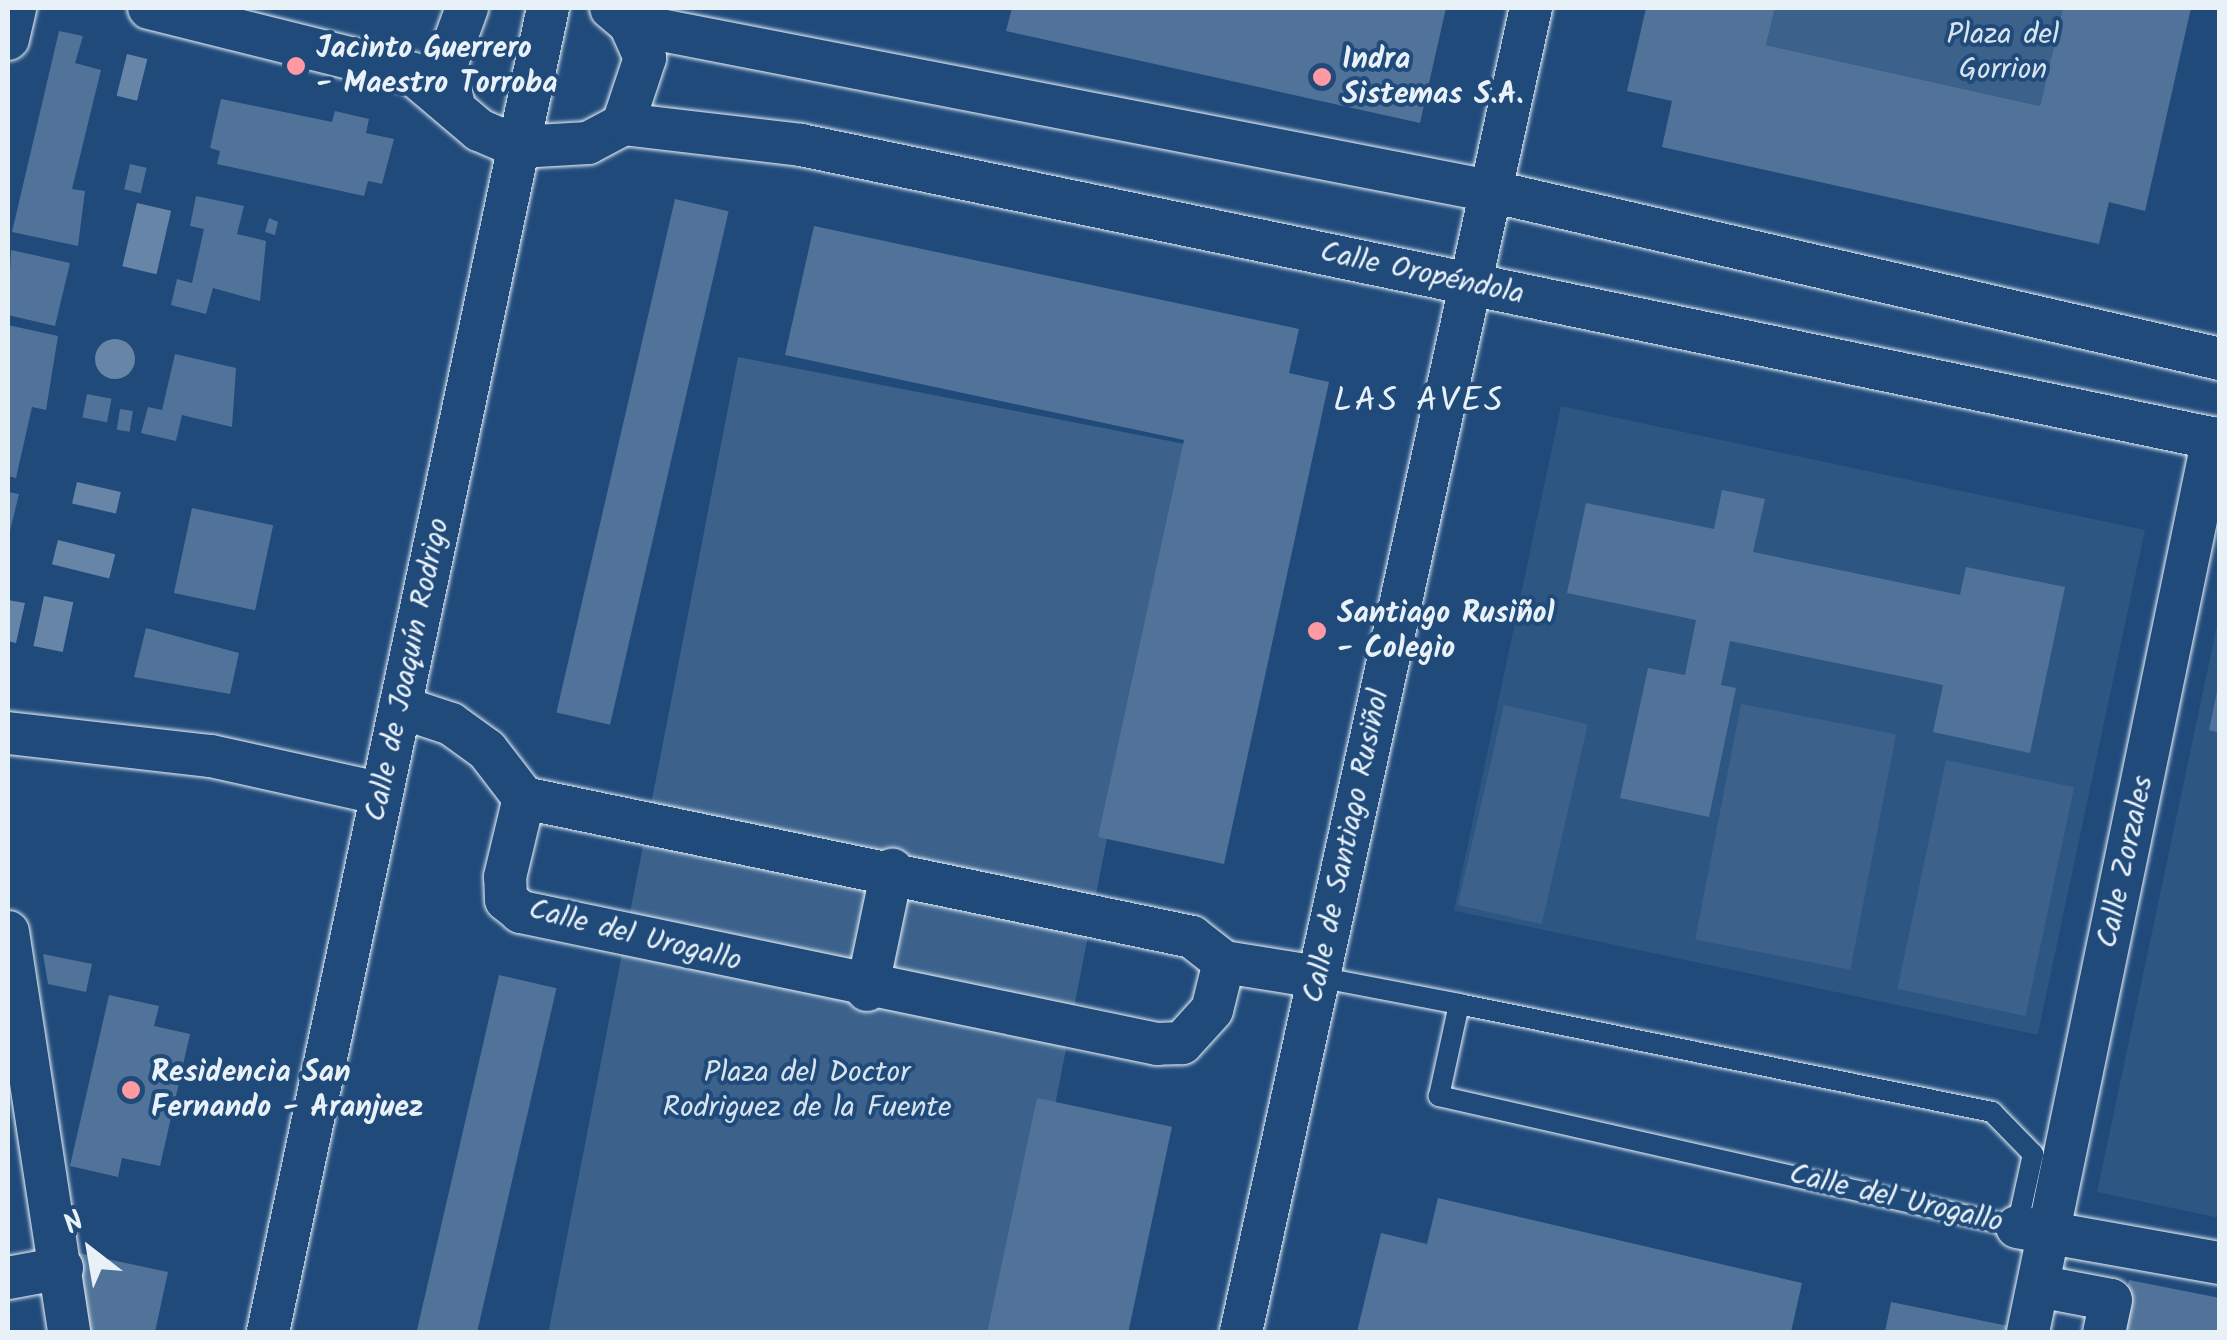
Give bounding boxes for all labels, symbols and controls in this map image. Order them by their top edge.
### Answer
park label: Plaza del Gorrion [1947,17,2059,88]
place label: Jacinto Guerrero - Maestro Torroba [316,31,557,102]
place label: Indra Sistemas S.A. [1342,42,1524,112]
marker: Jacinto Guerrero - Maestro Torroba [285,55,307,77]
marker: Indra Sistemas S.A. [1311,66,1333,88]
street label: Calle Oropéndola [1317,235,1527,313]
district label: LAS AVES [1333,381,1505,423]
street label: Calle de Joaquín Rodrigo [358,515,458,825]
place label: Santiago Rusiñol - Colegio [1337,596,1554,666]
marker: Santiago Rusiñol - Colegio [1306,620,1328,642]
street label: Calle de Santiago Rusiñol [1296,686,1398,1006]
street label: Calle Zorzales [2090,773,2162,951]
street label: Calle del Urogallo [525,892,745,980]
place label: Residencia San Fernando - Aranjuez [151,1055,423,1126]
park label: Plaza del Doctor Rodriguez de la Fuente [662,1055,952,1126]
marker: Residencia San Fernando - Aranjuez [120,1079,142,1101]
street label: Calle del Urogallo [1786,1157,2006,1241]
north arrow [40,1200,140,1300]
text: N [55,1200,93,1248]

